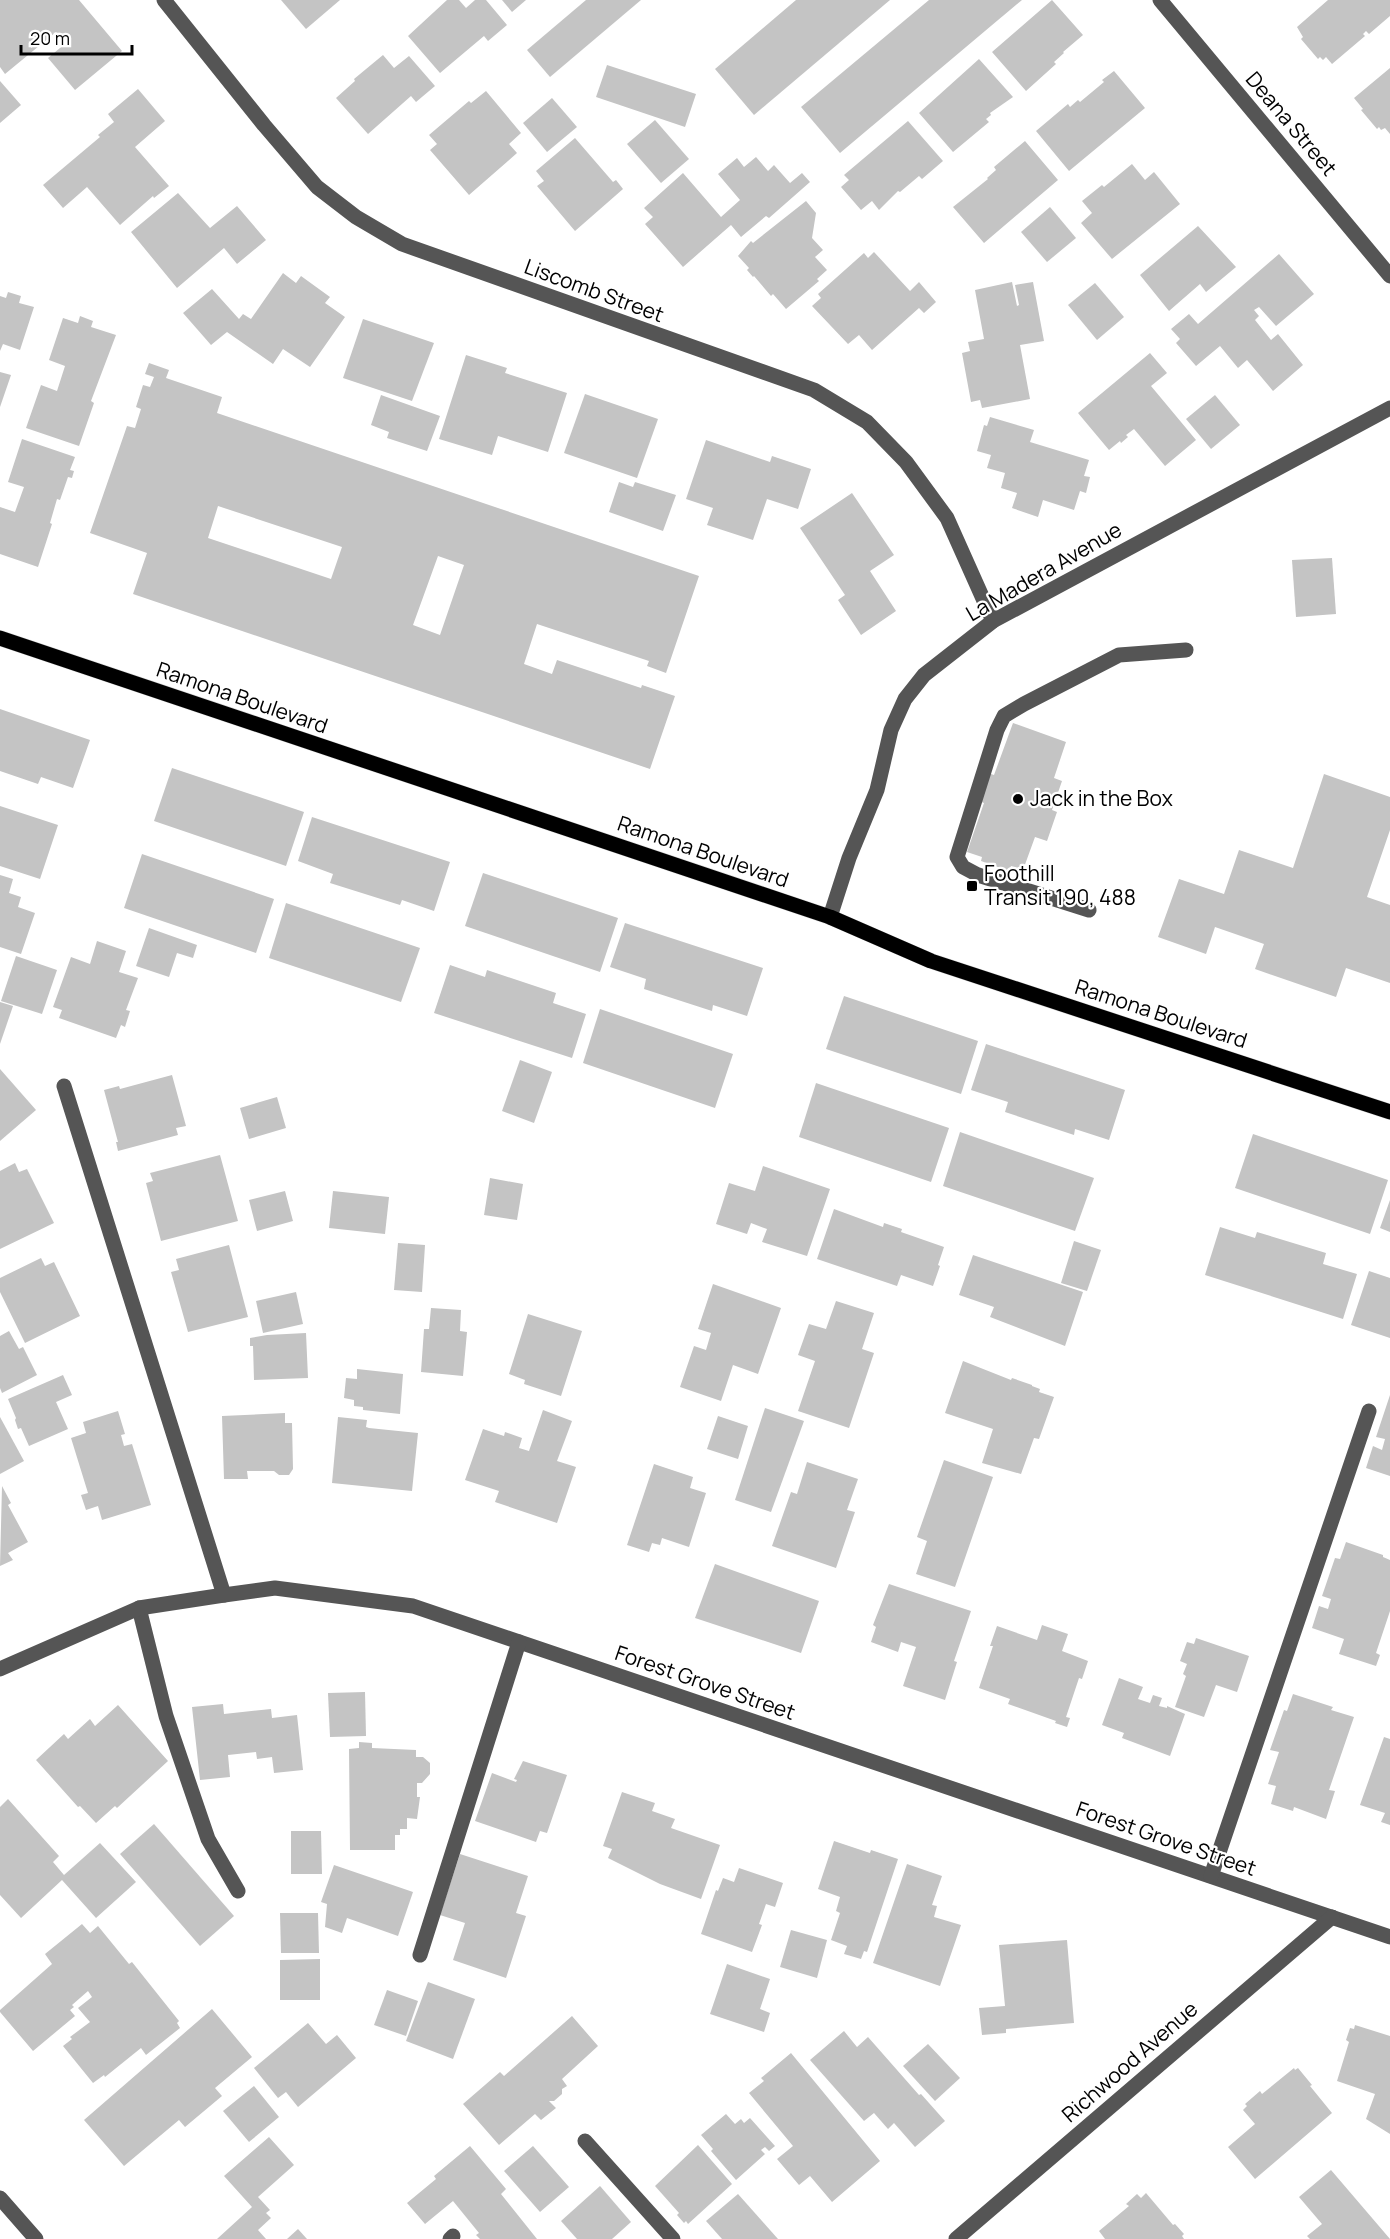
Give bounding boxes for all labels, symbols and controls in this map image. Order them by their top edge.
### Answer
scale bar [21,18,132,56]
text: 20 m [30,26,70,50]
street label: Deana Street [1240,65,1344,181]
street label: Liscomb Street [521,252,668,328]
street label: La Madera Avenue [960,515,1127,627]
street label: Ramona Boulevard [153,655,332,740]
place label: Jack in the Box [1030,784,1173,812]
marker: Jack in the Box [1011,792,1025,806]
street label: Ramona Boulevard [614,809,793,894]
place label: Foothill Transit 190, 488 [984,859,1136,911]
marker: Foothill Transit 190, 488 [965,879,979,893]
street label: Ramona Boulevard [1072,972,1251,1054]
street label: Forest Grove Street [612,1638,799,1726]
street label: Forest Grove Street [1073,1794,1260,1882]
street label: Richwood Avenue [1056,1994,1203,2128]

